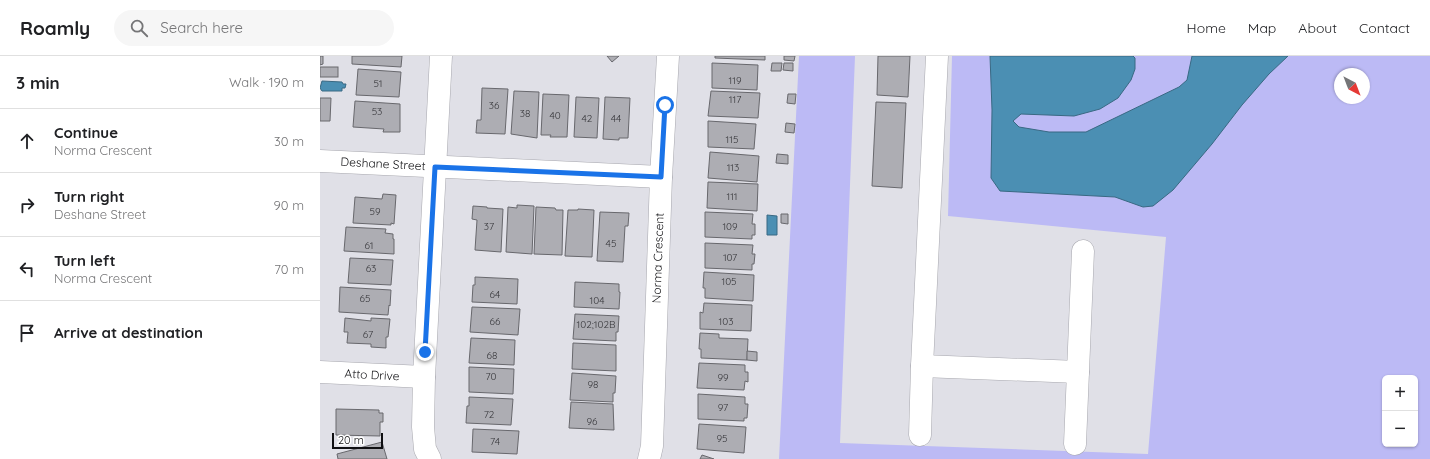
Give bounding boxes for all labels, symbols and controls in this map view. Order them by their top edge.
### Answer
search box [114,10,394,46]
text: Roamly [20,16,90,40]
icon: search [128,17,150,39]
text: Search here [160,18,243,37]
text: Home [1187,19,1226,37]
text: Map [1248,19,1276,37]
text: About [1298,19,1337,37]
text: Contact [1359,19,1410,37]
north arrow [1334,68,1370,104]
text: 3 min [16,72,60,93]
text: Walk · 190 m [229,74,304,90]
house number: 119 [729,74,742,87]
house number: 51 [373,77,383,90]
house number: 117 [729,93,741,106]
route start [656,96,674,114]
house number: 36 [489,99,500,112]
house number: 53 [372,105,382,118]
house number: 38 [520,107,530,120]
house number: 40 [549,109,561,122]
house number: 42 [582,112,593,125]
house number: 44 [611,112,621,125]
text: Continue [54,123,118,142]
icon: ahead [16,130,38,152]
text: 30 m [274,133,304,149]
house number: 115 [726,133,738,146]
text: Norma Crescent [54,142,152,158]
street label: Deshane Street [340,154,426,173]
house number: 113 [727,161,739,174]
text: Turn right [54,187,125,206]
house number: 111 [726,190,738,203]
icon: right [16,194,38,216]
text: 90 m [274,197,304,213]
house number: 59 [369,205,381,218]
text: Deshane Street [54,206,146,222]
street label: Norma Crescent [648,212,667,304]
house number: 37 [484,220,494,233]
house number: 109 [722,220,738,233]
house number: 45 [606,237,616,250]
house number: 61 [364,239,374,252]
text: Turn left [54,251,116,270]
house number: 107 [723,251,737,264]
icon: left [16,258,38,280]
text: 70 m [274,261,304,277]
house number: 63 [366,262,376,275]
text: Norma Crescent [54,270,152,286]
house number: 105 [721,275,737,288]
house number: 64 [490,288,500,301]
house number: 65 [360,292,370,305]
house number: 104 [590,294,604,307]
house number: 66 [490,315,501,328]
house number: 103 [719,315,733,328]
house number: 102;102B [577,318,616,331]
icon: arrive [16,322,38,344]
text: Arrive at destination [54,323,203,342]
house number: 67 [363,328,373,341]
route end [416,343,434,361]
house number: 68 [487,349,497,362]
street label: Atto Drive [344,366,400,383]
house number: 70 [485,370,497,383]
house number: 99 [717,371,729,384]
map controls [1382,375,1418,447]
button: + [1382,375,1418,411]
house number: 98 [588,378,598,391]
house number: 97 [718,401,728,414]
house number: 72 [484,408,495,421]
button: − [1382,411,1418,447]
house number: 96 [587,415,598,428]
scale bar [332,431,383,450]
house number: 95 [716,432,728,445]
text: 20 m [338,433,364,447]
house number: 74 [490,435,500,448]

